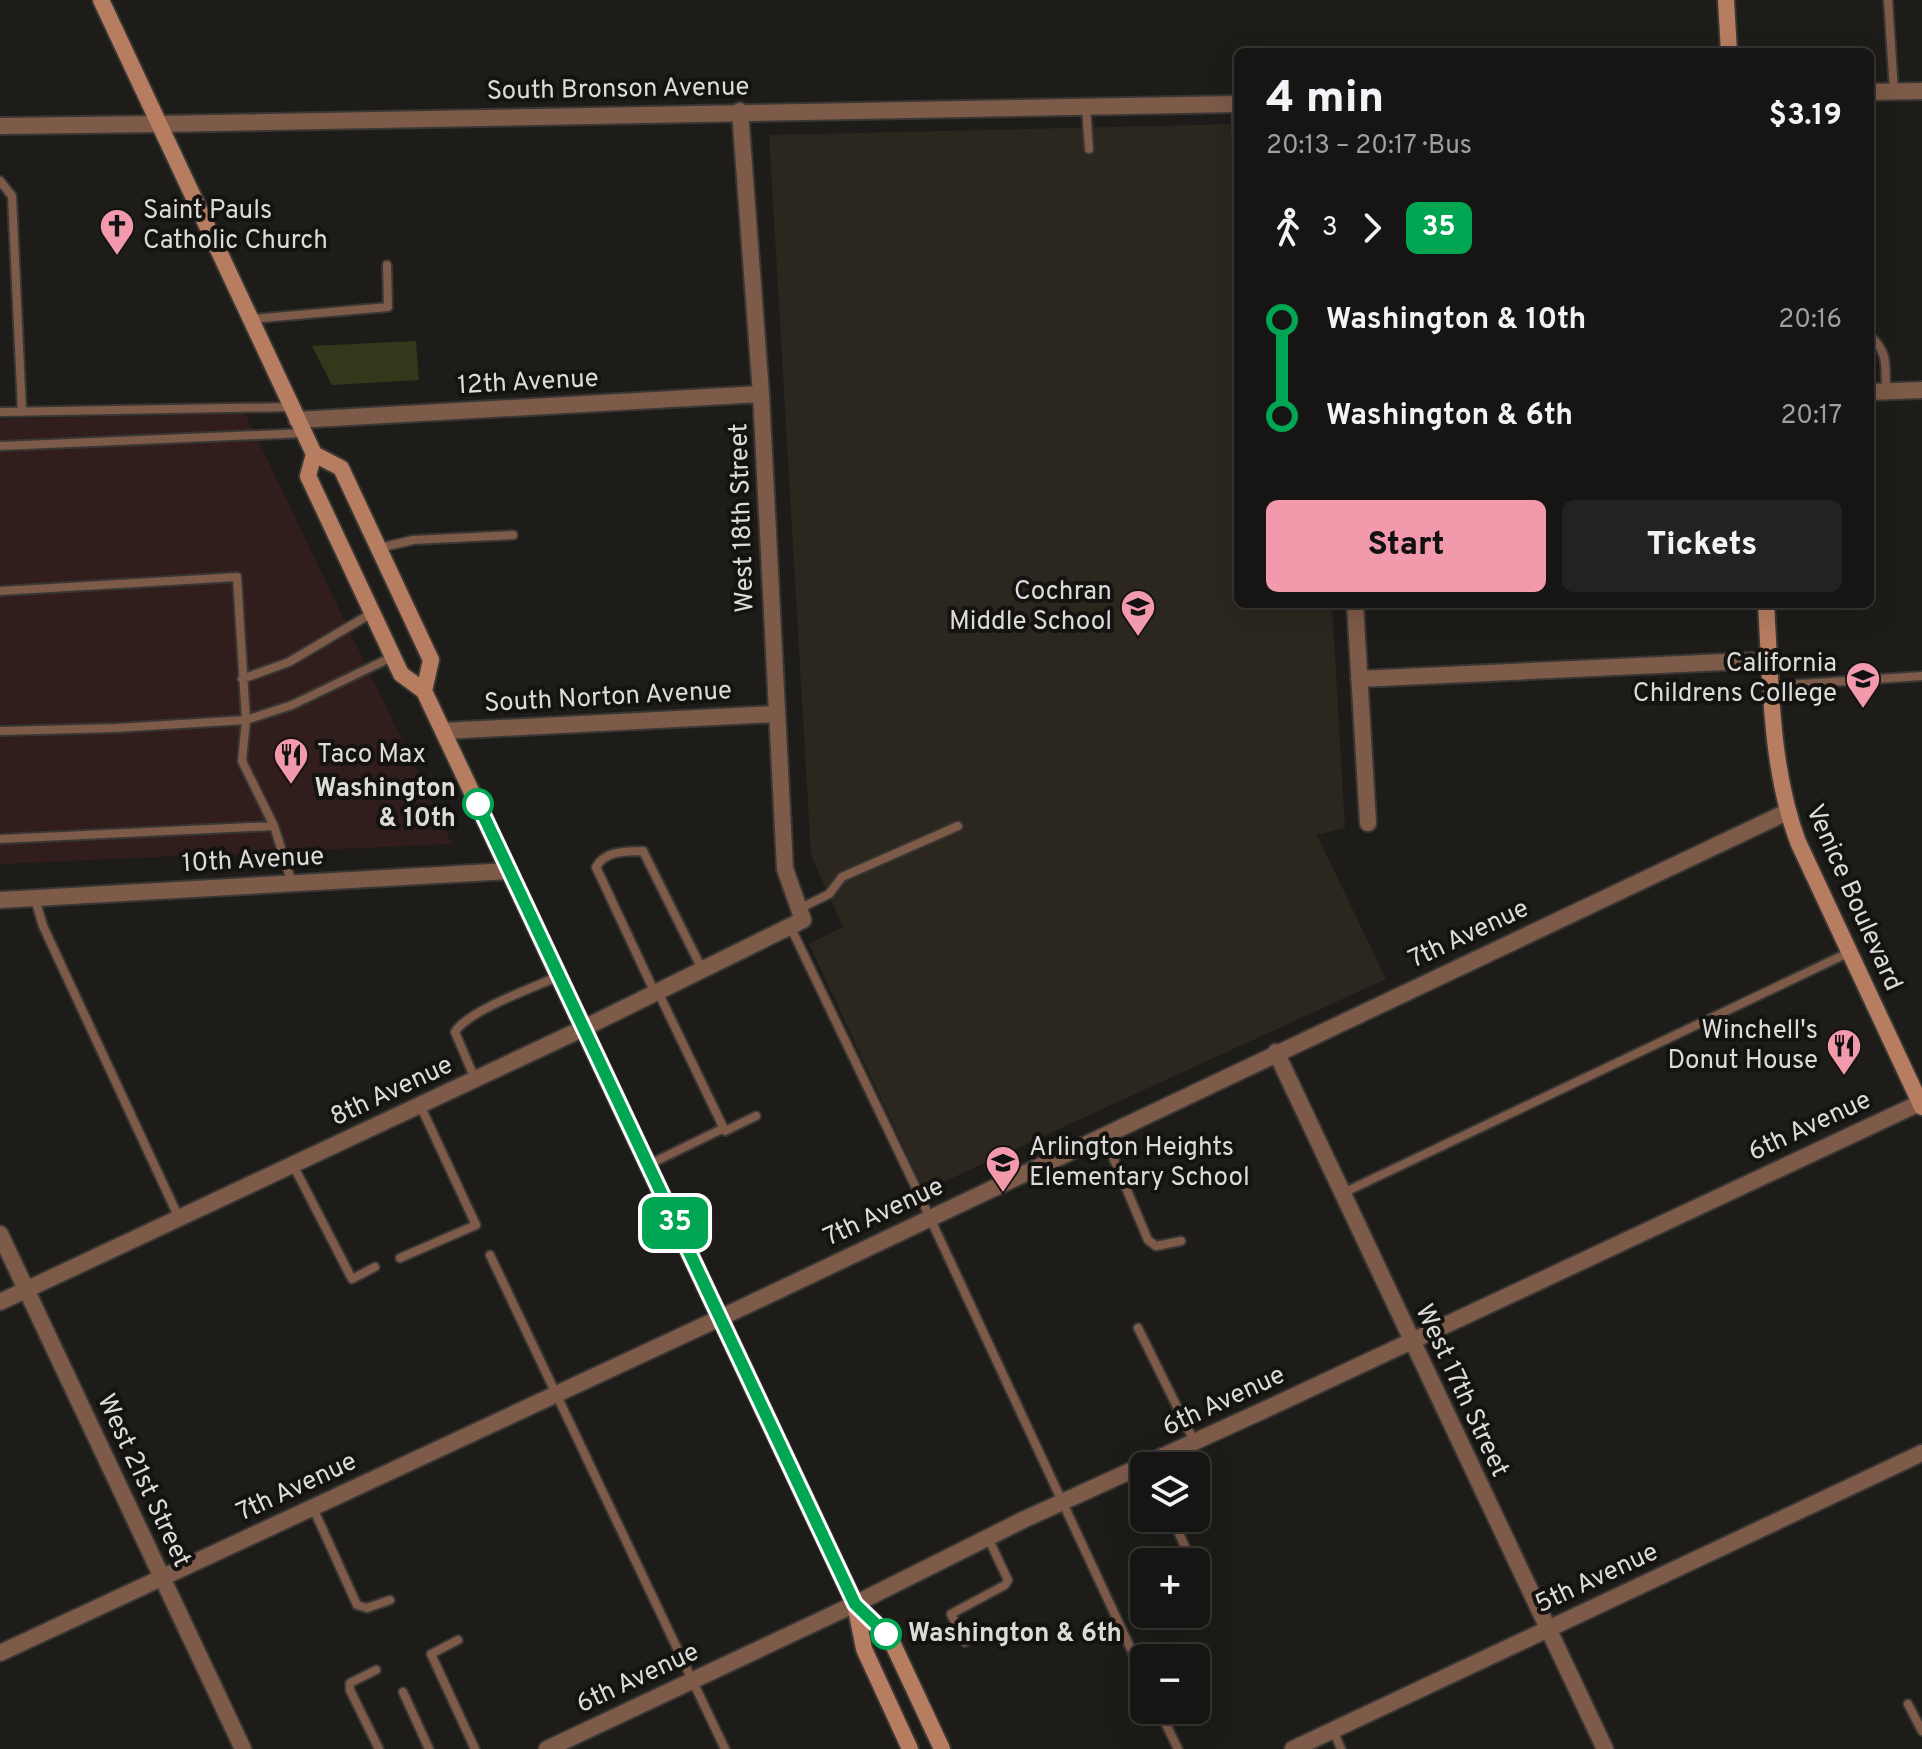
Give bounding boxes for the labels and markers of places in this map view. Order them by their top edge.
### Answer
place label: Saint Pauls Catholic Church [143,195,328,258]
church icon: Saint Pauls Catholic Church [98,207,136,257]
place label: Cochran Middle School [949,576,1112,639]
school or university icon: Cochran Middle School [1119,588,1157,638]
place label: California Childrens College [1633,648,1837,711]
school or university icon: California Childrens College [1844,660,1882,710]
restaurant icon: Taco Max [272,736,310,786]
place label: Taco Max [317,739,426,772]
place label: Washington & 10th [315,773,456,836]
marker: Washington & 10th [463,789,493,819]
place label: Winchell's Donut House [1668,1015,1818,1078]
restaurant icon: Winchell's Donut House [1825,1027,1863,1077]
place label: Arlington Heights Elementary School [1029,1132,1250,1195]
school or university icon: Arlington Heights Elementary School [984,1144,1022,1194]
place label: Washington & 6th [908,1618,1122,1651]
marker: Washington & 6th [871,1619,901,1649]

